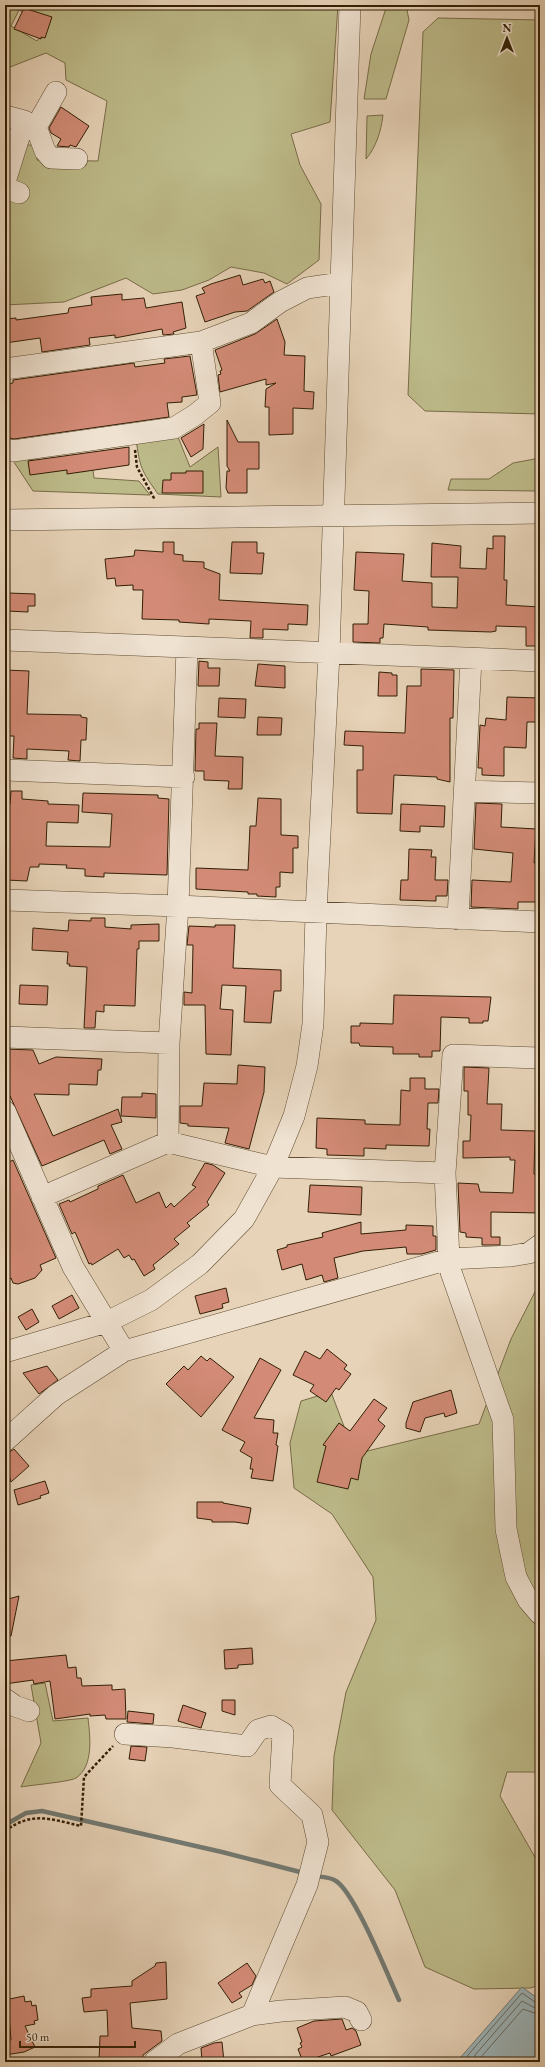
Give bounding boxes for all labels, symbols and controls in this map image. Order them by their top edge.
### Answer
north arrow [487,18,527,58]
text: N [503,21,512,35]
scale bar [20,2023,135,2049]
text: 50 m [26,2029,50,2045]

